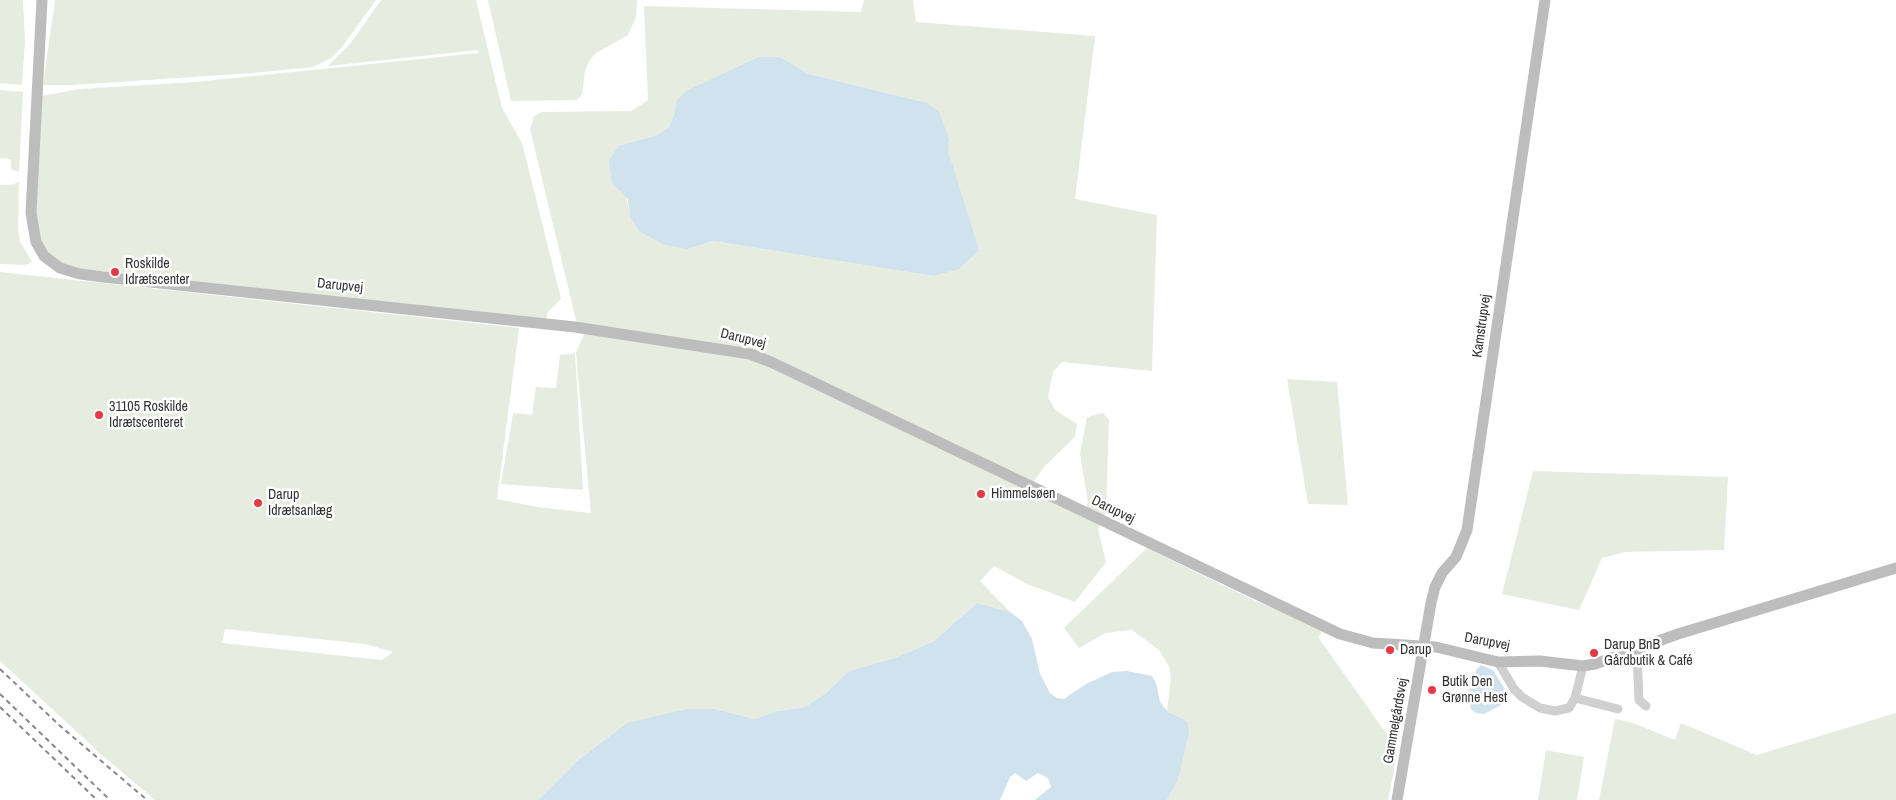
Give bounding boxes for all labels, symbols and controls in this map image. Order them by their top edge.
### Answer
place label: Roskilde Idrætscenter [125,256,189,288]
marker: Roskilde Idrætscenter [109,266,121,278]
street label: Darupvej [316,275,364,297]
street label: Kamstrupvej [1469,293,1495,359]
street label: Darupvej [719,325,767,353]
place label: 31105 Roskilde Idrætscenteret [109,399,188,432]
marker: 31105 Roskilde Idrætscenteret [93,409,105,421]
place label: Himmelsøen [991,486,1055,502]
place label: Darup Idrætsanlæg [268,487,332,520]
marker: Himmelsøen [975,488,987,500]
street label: Darupvej [1089,492,1137,528]
marker: Darup Idrætsanlæg [252,497,264,509]
street label: Darupvej [1463,629,1511,655]
place label: Darup BnB Gårdbutik & Café [1604,637,1693,670]
place label: Darup [1400,642,1431,658]
marker: Darup [1384,644,1396,656]
marker: Darup BnB Gårdbutik & Café [1588,647,1600,659]
place label: Butik Den Grønne Hest [1442,674,1507,706]
street label: Gammelgårdsvej [1380,677,1412,765]
marker: Butik Den Grønne Hest [1426,684,1438,696]

